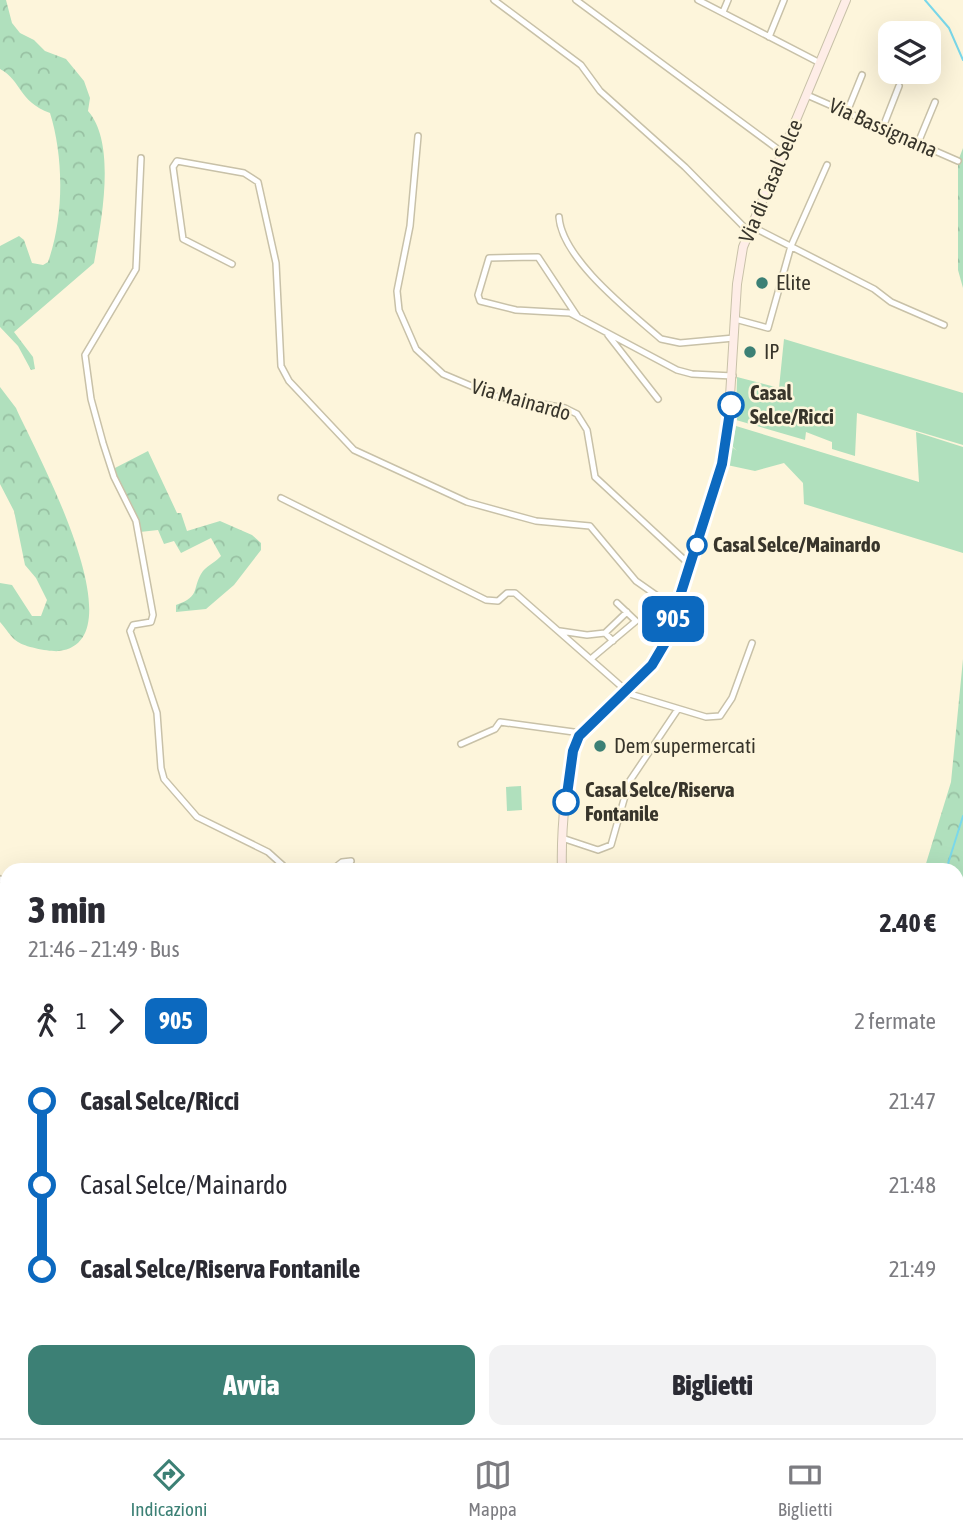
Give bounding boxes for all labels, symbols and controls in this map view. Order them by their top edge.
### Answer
map controls [878,21,941,84]
button: layers [878,21,941,84]
street label: Via Bassignana [826,93,941,162]
street label: Via di Casal Selce [733,115,807,246]
place label: Elite [776,270,811,294]
marker: Elite [754,275,770,291]
place label: IP [764,339,780,363]
marker: IP [742,344,758,360]
street label: Via Mainardo [469,373,574,425]
place label: Casal Selce/Ricci [750,380,834,428]
marker: Casal Selce/Ricci [718,392,744,418]
place label: Casal Selce/Mainardo [713,532,881,556]
marker: Casal Selce/Mainardo [687,535,707,555]
line badge: 905 [633,596,713,642]
text: 905 [656,605,690,632]
place label: Dem supermercati [614,733,756,757]
marker: Dem supermercati [592,738,608,754]
place label: Casal Selce/Riserva Fontanile [585,777,735,825]
marker: Casal Selce/Riserva Fontanile [553,789,579,815]
text: 3 min [28,888,106,931]
text: 2.40 € [879,908,936,938]
text: 21:46 – 21:49 · Bus [28,936,180,962]
icon: walk [28,1002,66,1040]
icon: forward [97,1002,135,1040]
text: 905 [159,1007,193,1034]
text: 1 [76,1008,87,1034]
text: 2 fermate [854,1008,936,1034]
text: Casal Selce/Ricci [80,1086,239,1116]
text: 21:47 [889,1088,936,1114]
text: Casal Selce/Mainardo [80,1170,287,1200]
text: 21:48 [889,1172,936,1198]
text: Casal Selce/Riserva Fontanile [80,1254,360,1284]
text: 21:49 [889,1256,936,1282]
button: Avvia [28,1345,475,1425]
button: Biglietti [489,1345,936,1425]
tab: Indicazioni [130,1456,207,1520]
tab: Mappa [468,1456,517,1520]
tab: Biglietti [778,1456,833,1520]

